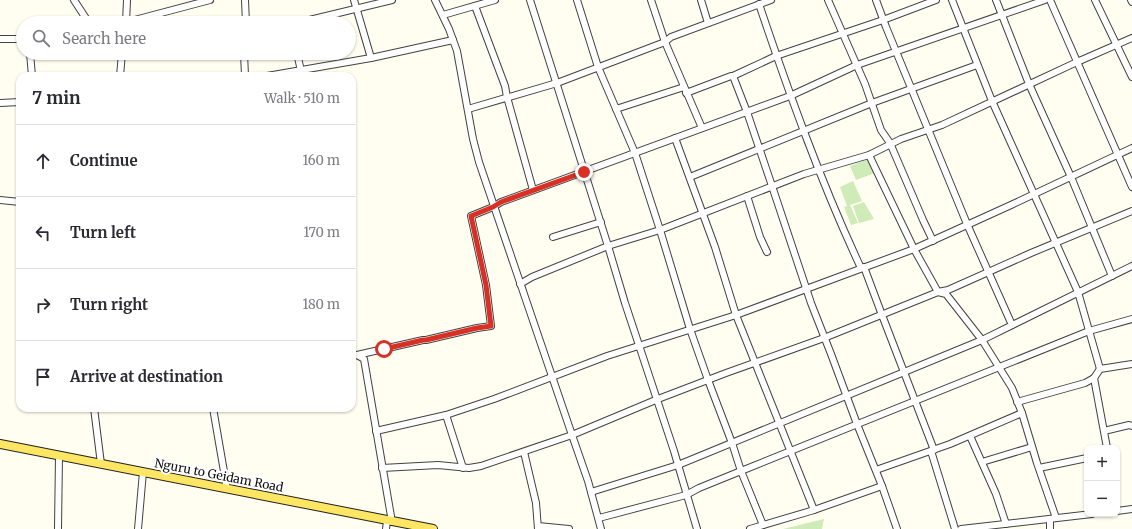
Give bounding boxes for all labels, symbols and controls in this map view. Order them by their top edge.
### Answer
search box [16,16,356,60]
icon: search [30,27,52,49]
text: Search here [62,29,146,48]
text: 7 min [32,87,81,109]
text: Walk · 510 m [264,90,340,107]
icon: ahead [32,150,54,172]
text: Continue [70,151,138,170]
text: 160 m [302,152,340,169]
route end [575,163,593,181]
icon: left [32,222,54,244]
text: Turn left [70,223,136,242]
text: 170 m [303,224,340,241]
icon: right [32,294,54,316]
text: Turn right [70,295,148,314]
text: 180 m [302,296,340,313]
route start [375,340,393,358]
icon: arrive [32,366,54,388]
text: Arrive at destination [70,367,223,386]
map controls [1084,445,1120,517]
button: + [1084,445,1120,481]
street label: Nguru to Geidam Road [153,455,285,495]
button: − [1084,481,1120,517]

